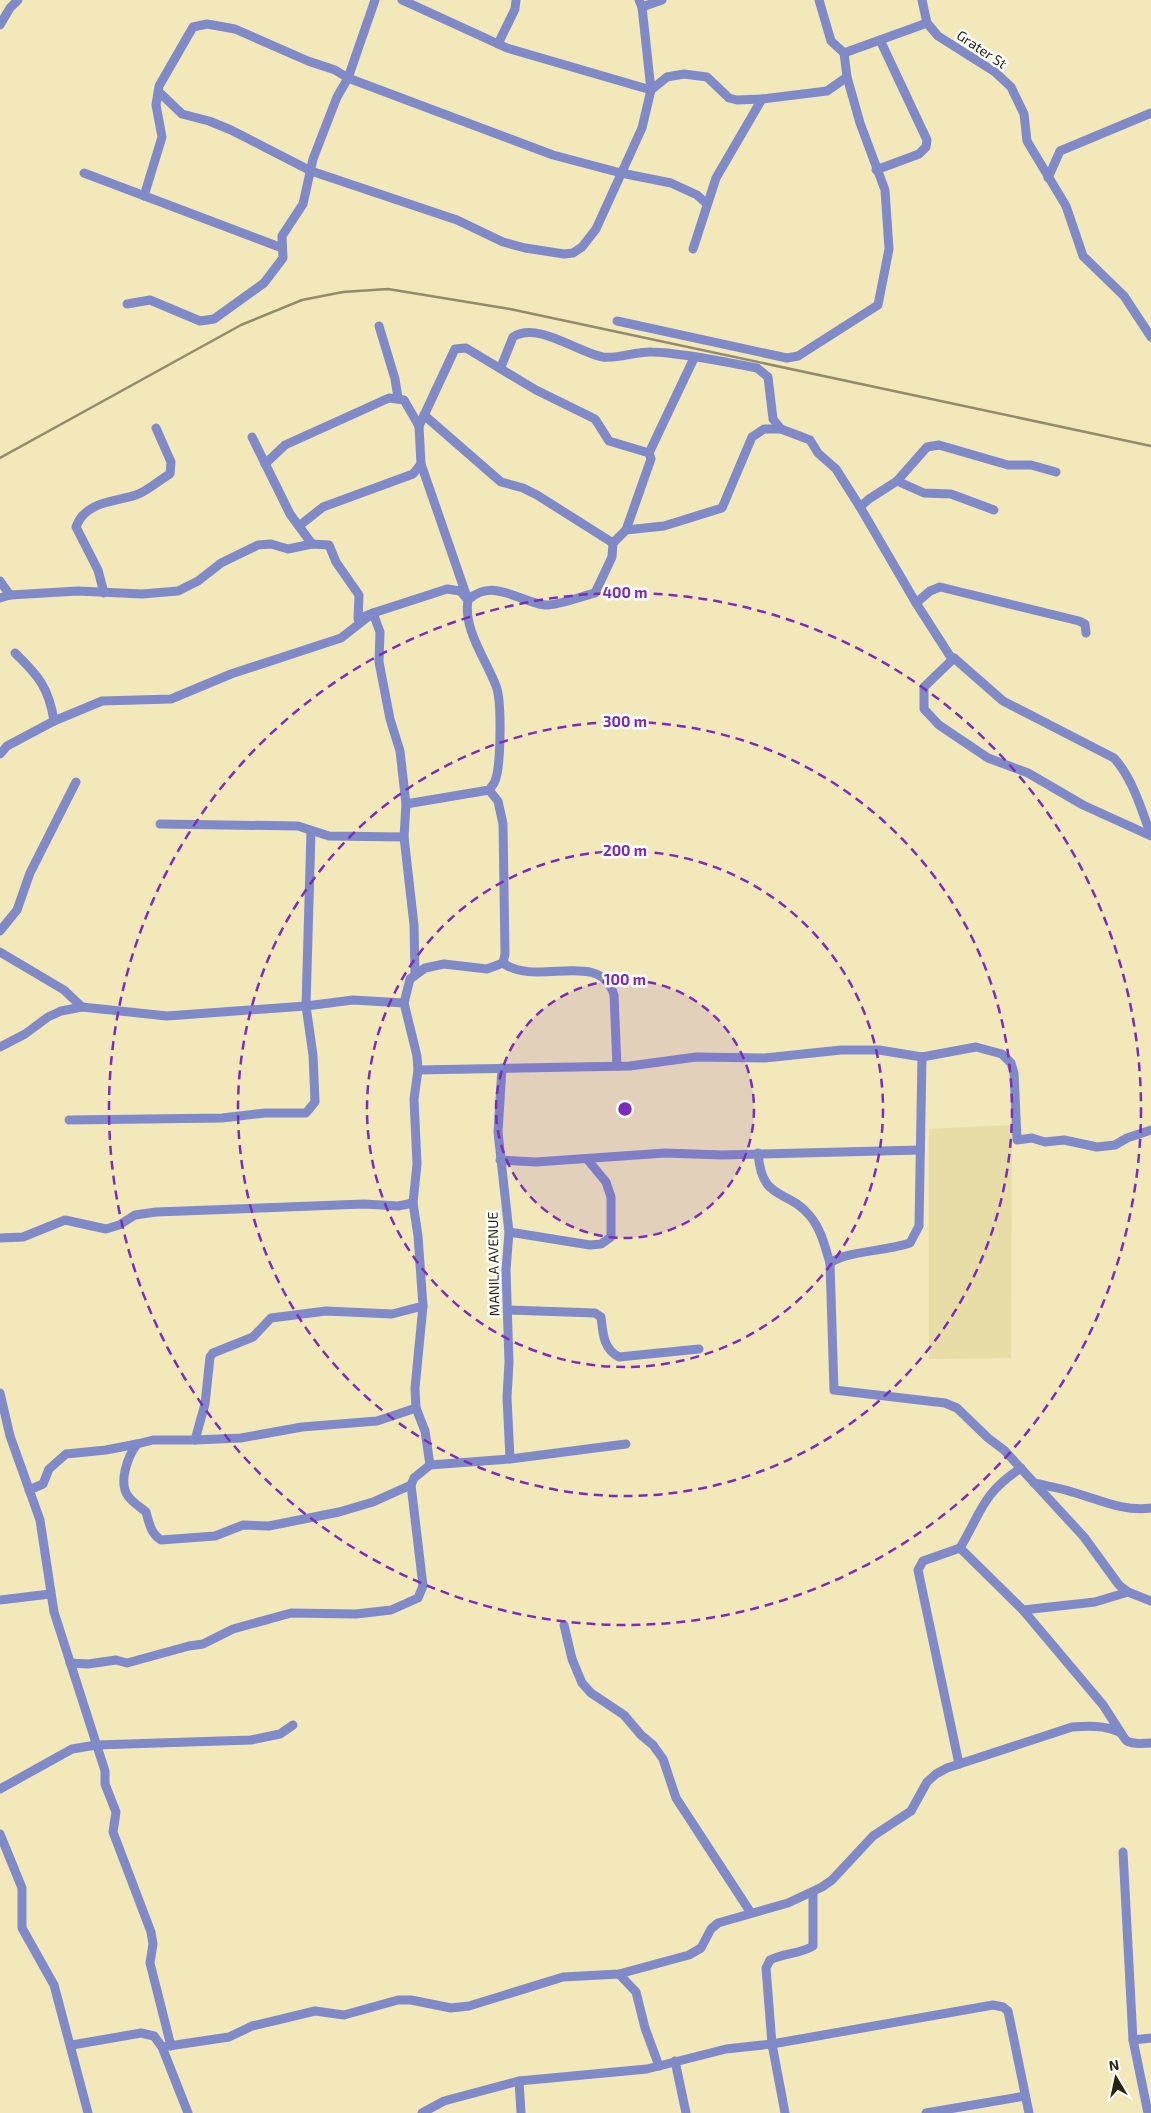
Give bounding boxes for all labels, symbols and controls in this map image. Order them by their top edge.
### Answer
street label: Grater St [954,26,1010,72]
text: 400 m [603,583,647,601]
text: 300 m [603,712,647,730]
text: 200 m [603,841,647,859]
text: 100 m [604,970,646,988]
centre of rings [616,1100,634,1118]
street label: MANILA AVENUE [484,1211,502,1316]
north arrow [1091,2053,1141,2103]
text: N [1108,2055,1120,2074]

